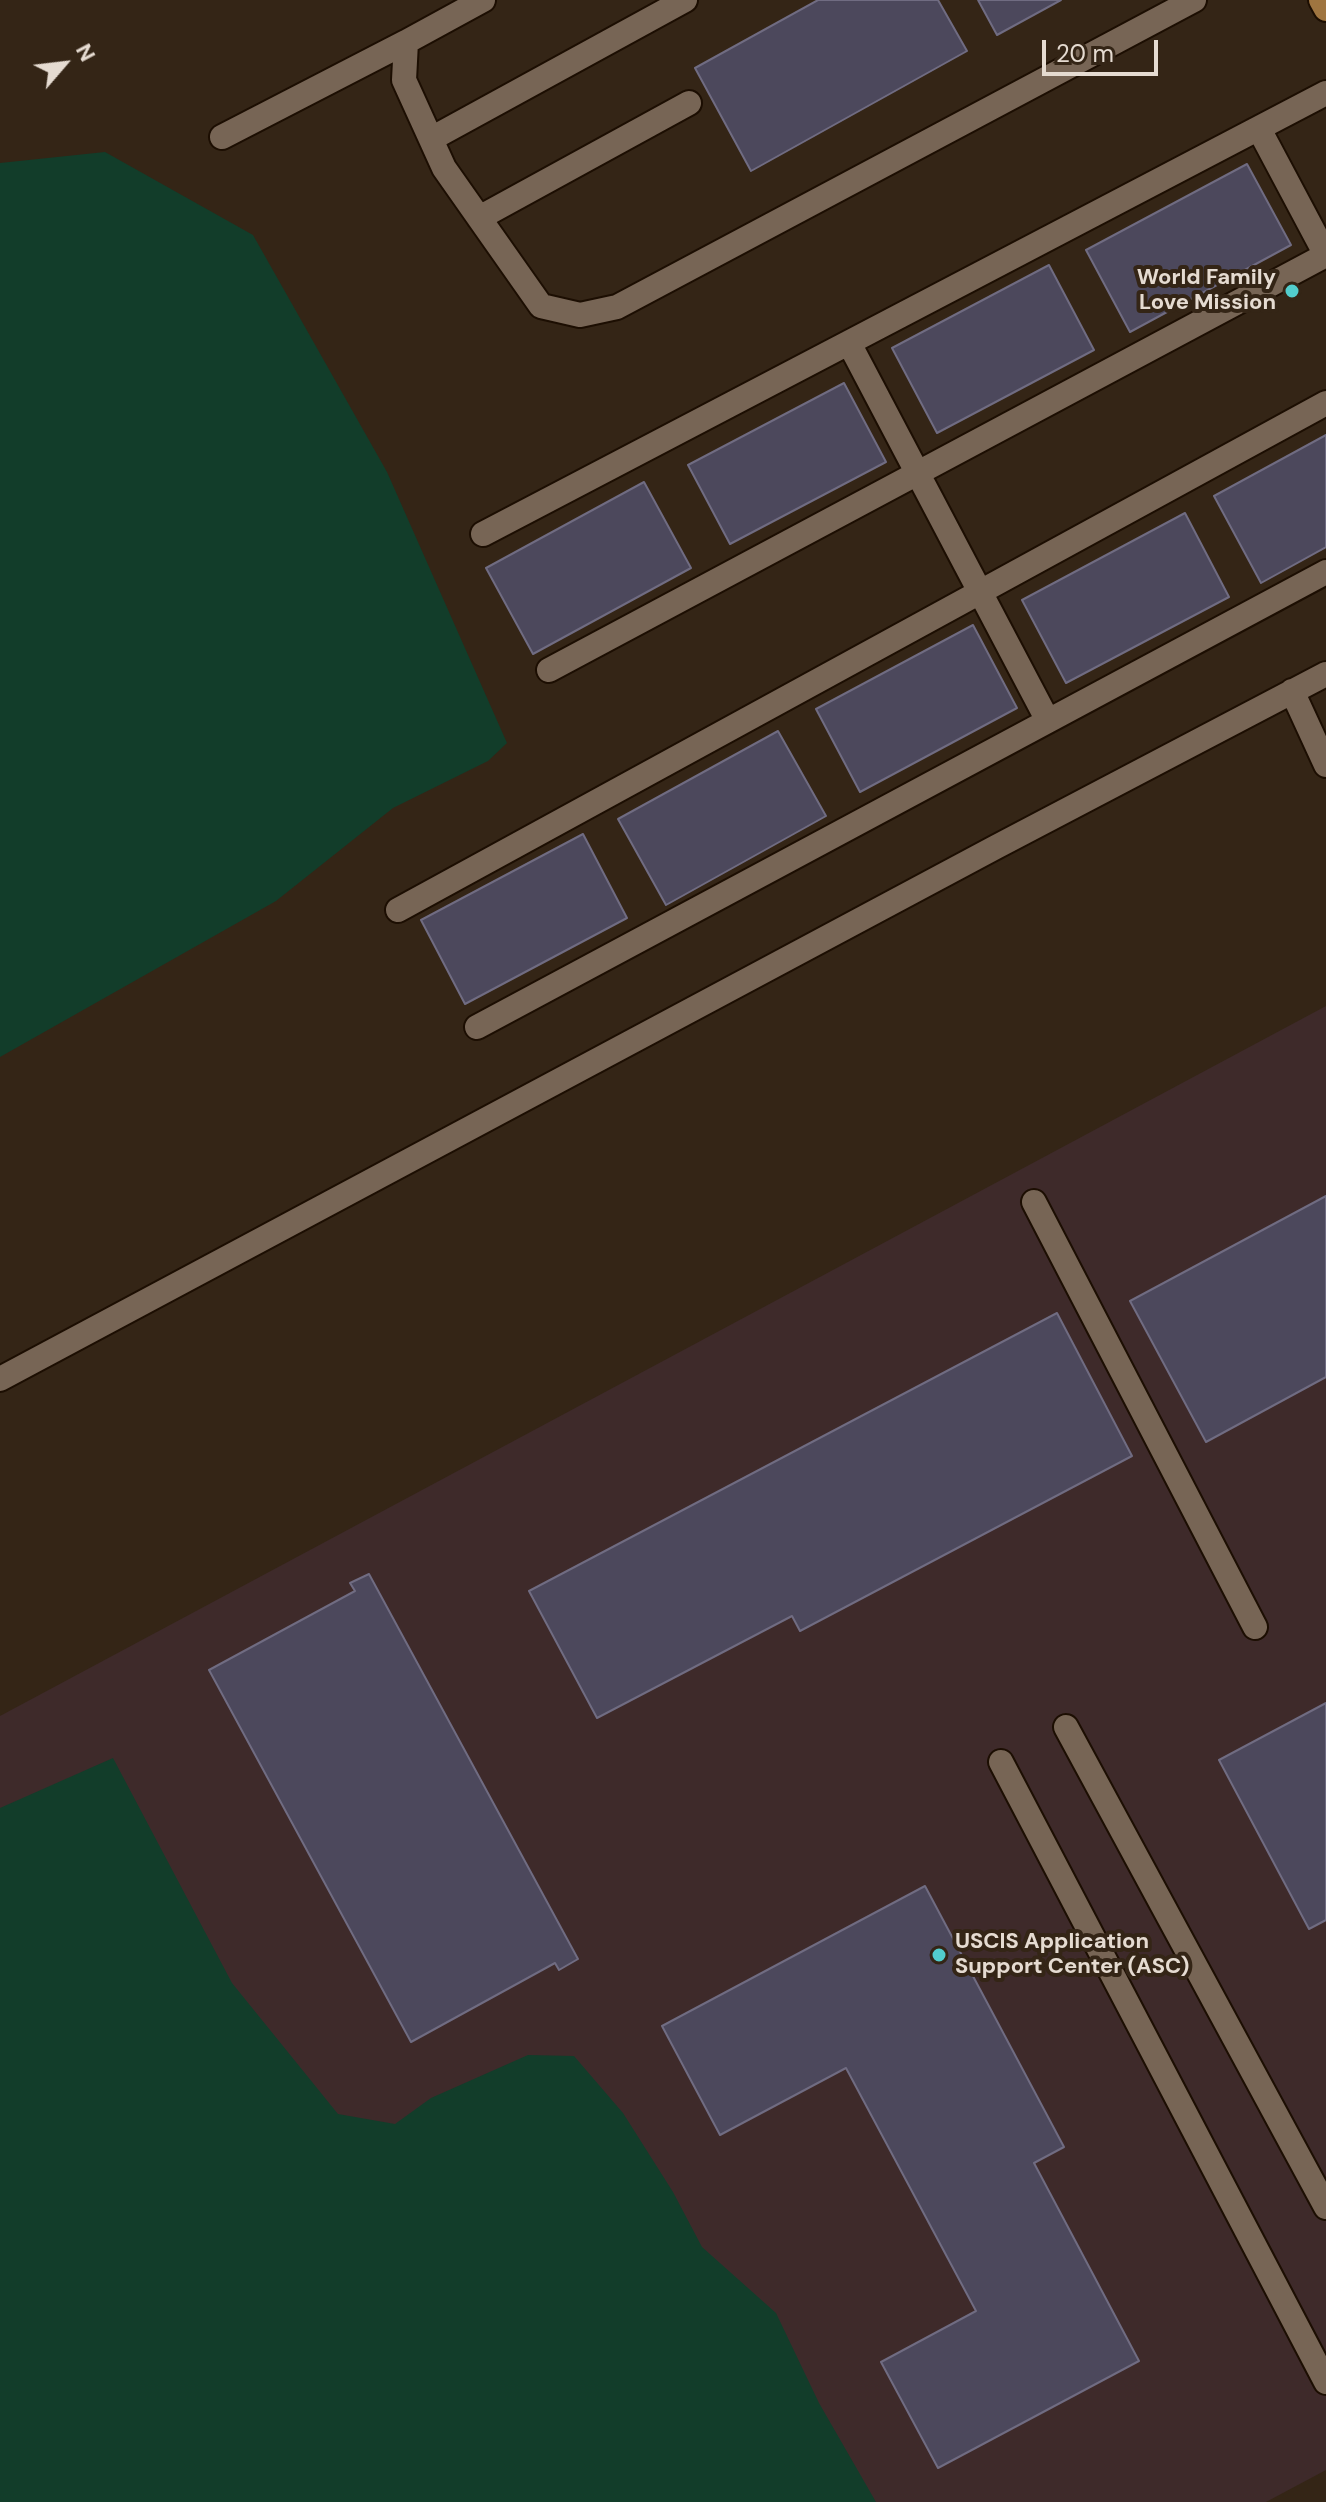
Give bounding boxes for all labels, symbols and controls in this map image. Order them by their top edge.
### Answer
north arrow [24,24,104,104]
scale bar [1046,24,1162,74]
text: 20 m [1056,38,1114,69]
text: N [69,39,102,66]
place label: World Family Love Mission [1137,265,1276,316]
marker: World Family Love Mission [1283,282,1301,300]
place label: USCIS Application Support Center (ASC) [955,1929,1189,1980]
marker: USCIS Application Support Center (ASC) [930,1946,948,1964]

